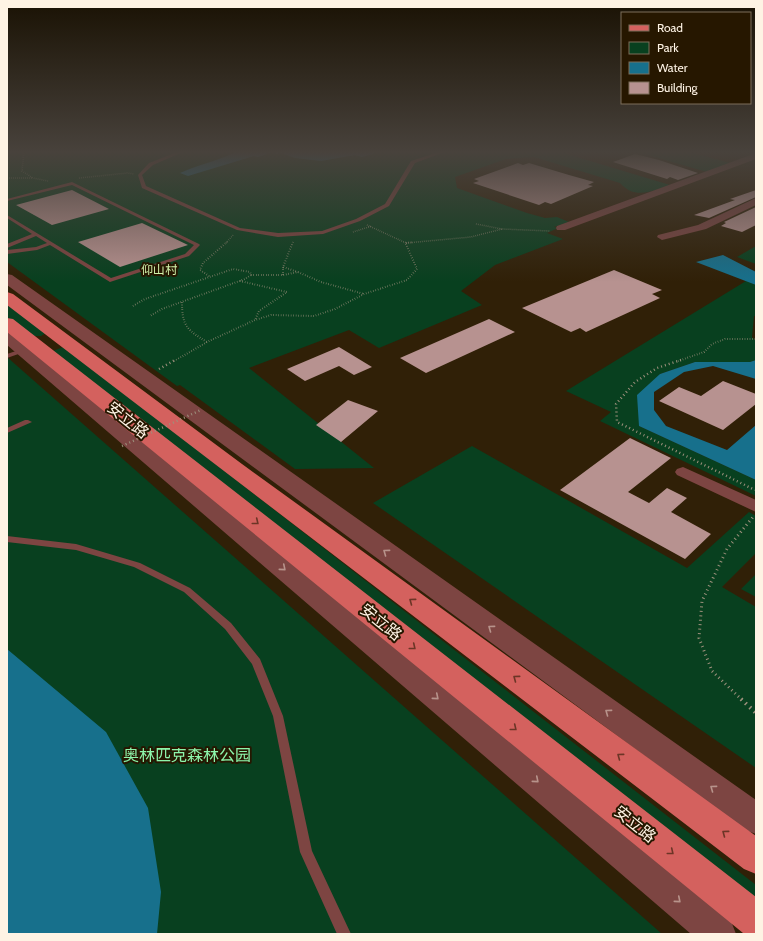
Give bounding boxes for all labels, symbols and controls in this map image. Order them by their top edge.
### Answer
legend [621,12,751,104]
text: Road [657,20,683,35]
text: Park [657,40,679,55]
text: Water [657,60,688,75]
text: Building [657,80,699,95]
district label: 仰山村 [141,262,178,277]
street label: 安立路 [103,398,153,442]
one-way arrow [252,518,259,525]
one-way arrow [383,549,390,556]
one-way arrow [279,563,286,570]
one-way arrow [409,599,416,606]
street label: 安立路 [356,600,406,644]
one-way arrow [488,625,495,633]
one-way arrow [408,642,415,649]
one-way arrow [513,676,520,683]
one-way arrow [432,692,439,699]
one-way arrow [605,710,612,717]
one-way arrow [510,723,517,730]
park label: 奥林匹克森林公园 [123,746,251,765]
one-way arrow [618,754,625,761]
one-way arrow [531,776,538,783]
one-way arrow [710,785,717,793]
street label: 安立路 [610,802,660,846]
one-way arrow [722,831,729,838]
one-way arrow [666,848,673,855]
one-way arrow [673,896,681,903]

